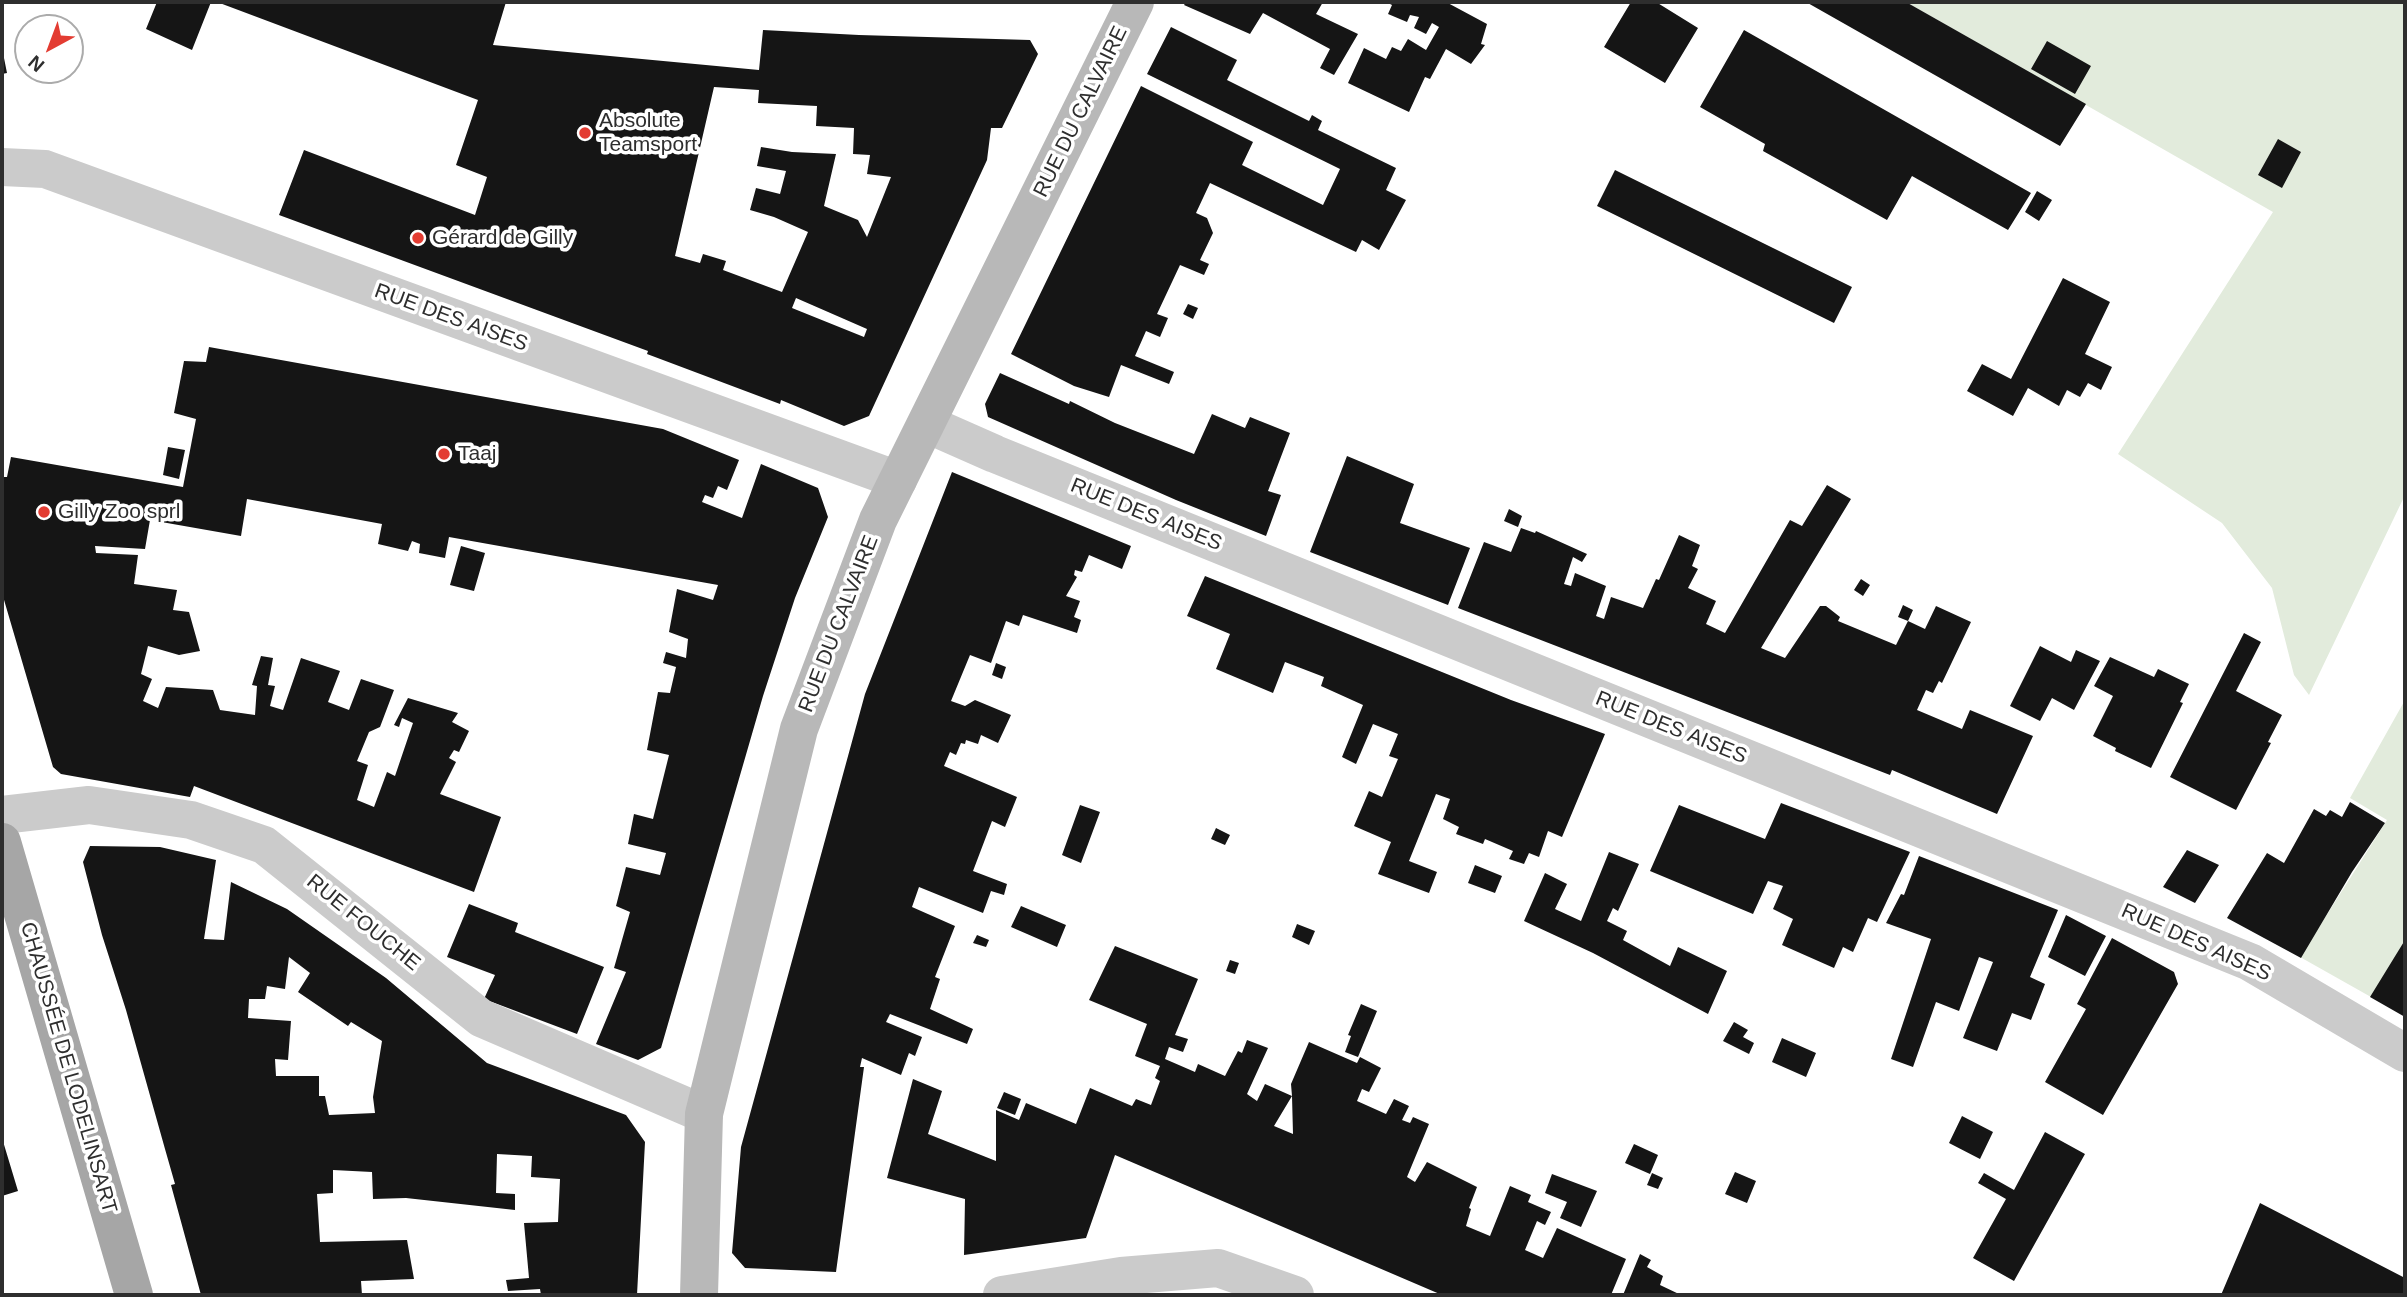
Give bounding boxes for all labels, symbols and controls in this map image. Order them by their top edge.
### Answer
north arrow [14,14,84,84]
street label: RUE DU CALVAIRE [1029,22,1133,202]
text: N [24,51,48,76]
place label: Absolute Teamsport [599,108,697,158]
marker: Absolute Teamsport [577,125,593,141]
place label: Gérard de Gilly [432,225,573,251]
marker: Gérard de Gilly [410,230,426,246]
street label: RUE DES AISES [371,279,531,357]
place label: Taaj [458,441,497,467]
marker: Taaj [436,446,452,462]
street label: RUE DES AISES [1067,473,1225,557]
place label: Gilly Zoo sprl [58,499,181,525]
marker: Gilly Zoo sprl [36,504,52,520]
street label: RUE DU CALVAIRE [794,532,884,716]
street label: RUE DES AISES [1592,686,1750,770]
street label: RUE FOUCHE [301,870,425,976]
street label: RUE DES AISES [2117,899,2275,987]
street label: CHAUSSÉE DE LODELINSART [14,919,122,1217]

